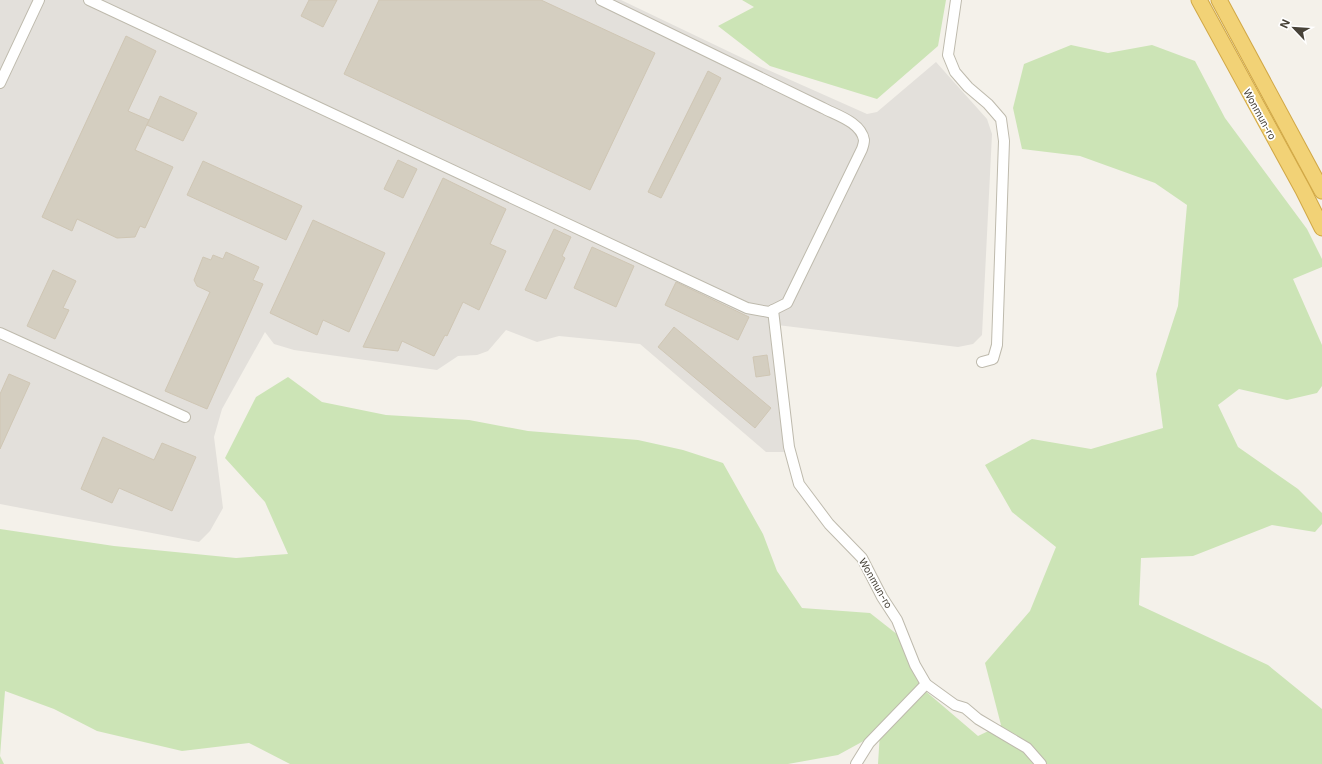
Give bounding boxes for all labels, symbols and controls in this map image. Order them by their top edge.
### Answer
north arrow [1274,8,1314,48]
text: N [1277,17,1293,31]
street label: Wonmun-ro [1241,87,1279,141]
street label: Wonmun-ro [857,556,895,610]

